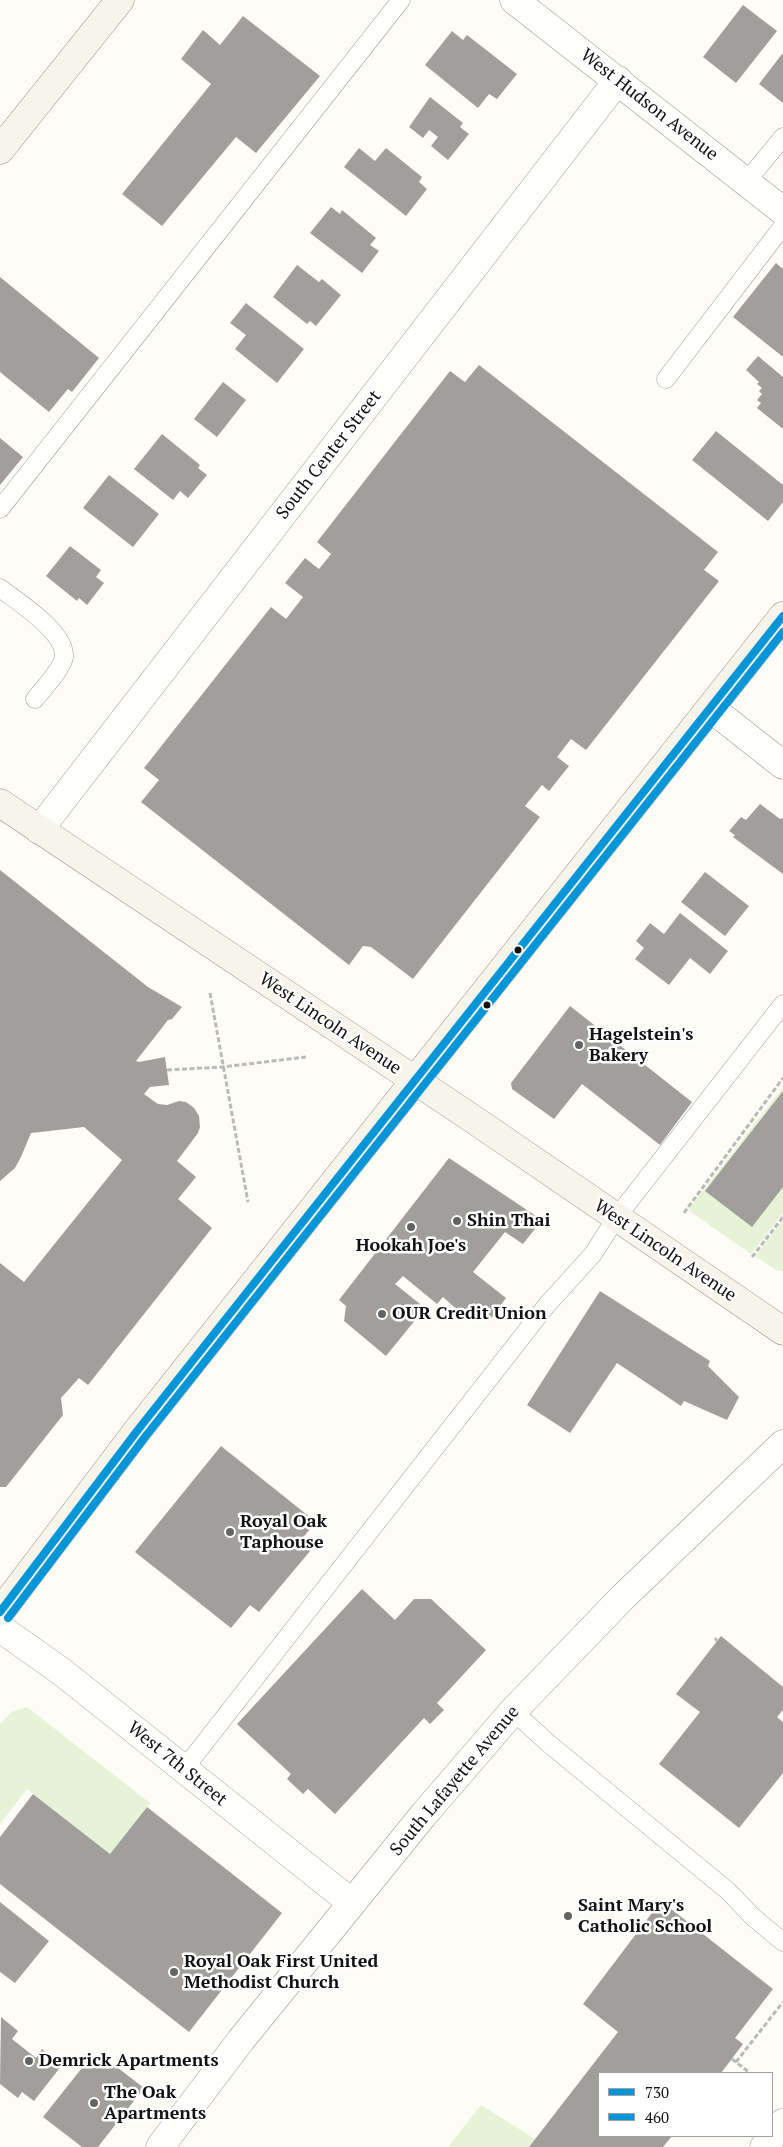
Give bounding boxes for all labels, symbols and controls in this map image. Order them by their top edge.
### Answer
street label: West Hudson Avenue [576,45,722,165]
street label: South Center Street [272,386,386,524]
unlabelled marker [513,945,523,955]
street label: West Lincoln Avenue [255,968,405,1080]
unlabelled marker [482,1000,492,1010]
place label: Hagelstein's Bakery [589,1024,693,1066]
marker: Hagelstein's Bakery [573,1039,585,1051]
street label: West Lincoln Avenue [590,1195,740,1307]
place label: Shin Thai [467,1210,551,1232]
marker: Shin Thai [451,1215,463,1227]
marker: Hookah Joe's [405,1221,417,1233]
place label: Hookah Joe's [356,1235,466,1257]
place label: OUR Credit Union [392,1303,547,1325]
marker: OUR Credit Union [376,1308,388,1320]
place label: Royal Oak Taphouse [240,1511,327,1554]
marker: Royal Oak Taphouse [224,1526,236,1538]
street label: South Lafayette Avenue [386,1702,524,1860]
street label: West 7th Street [123,1717,231,1811]
place label: Saint Mary's Catholic School [578,1895,712,1938]
marker: Saint Mary's Catholic School [562,1910,574,1922]
place label: Royal Oak First United Methodist Church [184,1951,378,1994]
marker: Royal Oak First United Methodist Church [168,1966,180,1978]
place label: Demrick Apartments [39,2050,219,2072]
marker: Demrick Apartments [23,2055,35,2067]
legend [598,2072,773,2137]
place label: The Oak Apartments [104,2082,206,2124]
text: 730 [645,2082,669,2102]
marker: The Oak Apartments [88,2097,100,2109]
text: 460 [645,2107,669,2127]

